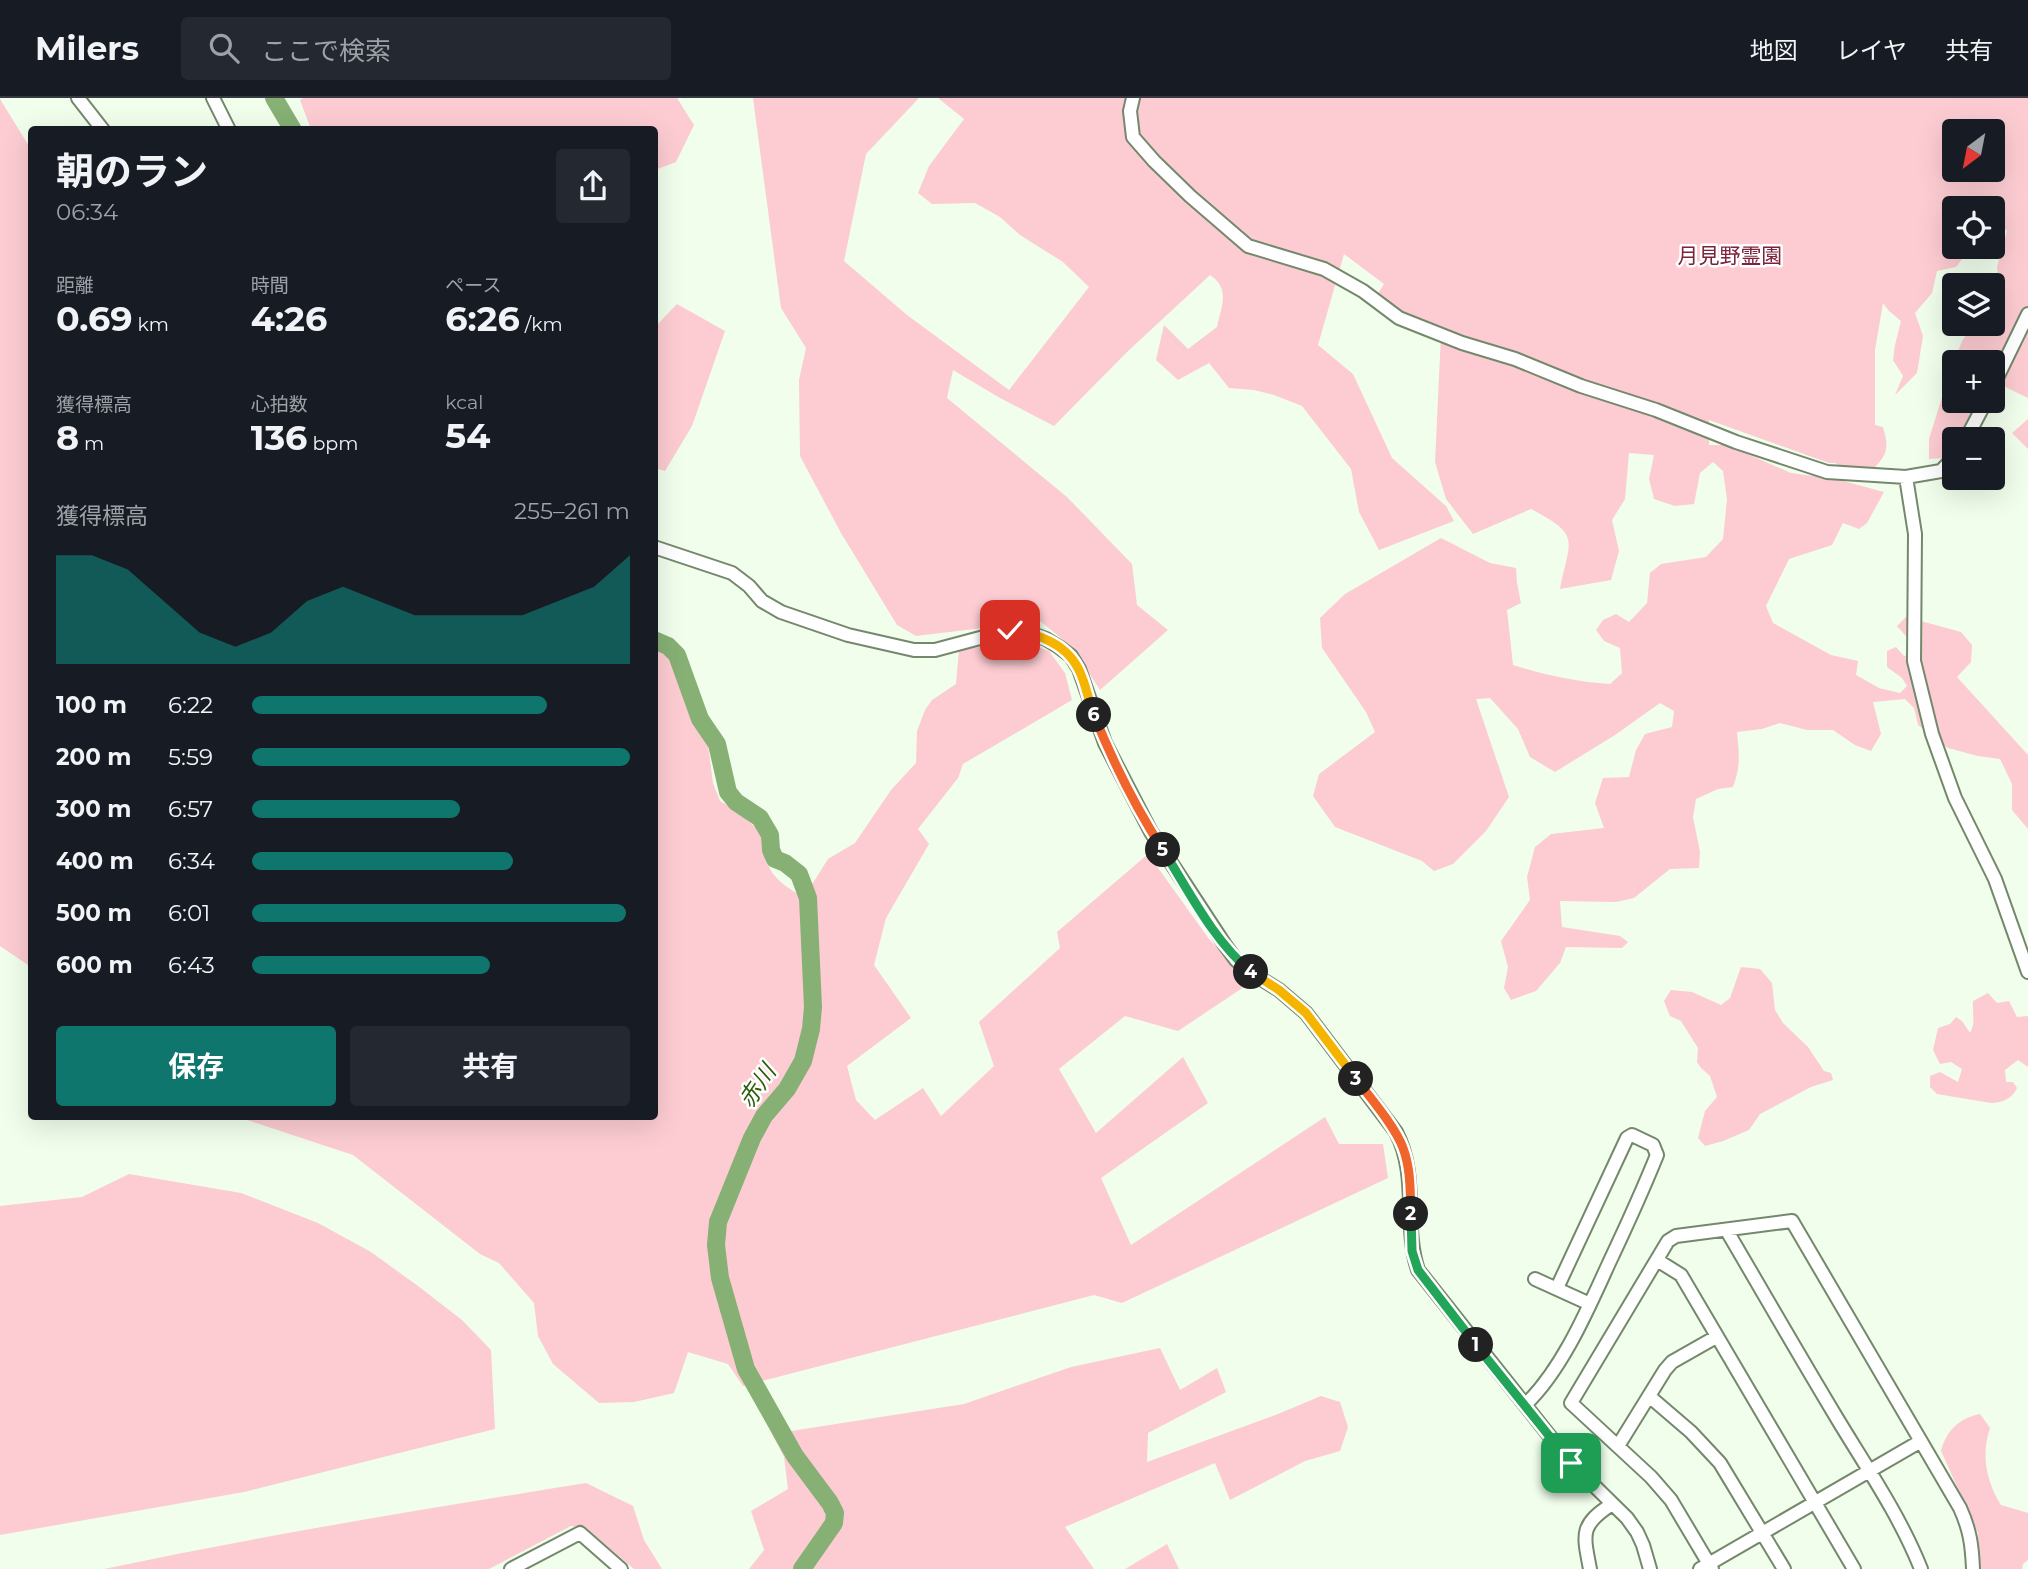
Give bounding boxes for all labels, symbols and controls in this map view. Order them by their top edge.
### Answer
search box [181,17,671,80]
text: Milers [35,28,139,68]
icon: search [205,29,243,67]
text: ここで検索 [261,35,391,67]
text: 地図 [1750,36,1798,65]
text: レイヤ [1836,36,1907,65]
text: 共有 [1945,36,1993,65]
north arrow [1942,119,2006,182]
map controls [1942,119,2005,490]
text: 朝のラン [56,148,208,195]
button: share [556,149,630,223]
button: locate [1942,196,2005,259]
text: 06:34 [56,198,118,226]
park label: 月見野霊園 [1678,243,1783,268]
button: layers [1942,273,2005,336]
text: 距離 [56,274,94,297]
text: 時間 [251,274,289,297]
text: ペース [445,274,501,297]
text: 0.69 [56,297,133,340]
text: 4:26 [251,297,327,340]
text: 6:26 [445,297,520,340]
text: km [133,313,169,336]
text: /km [520,313,563,336]
button: + [1942,350,2005,413]
text: kcal [445,391,483,414]
text: 獲得標高 [56,393,132,416]
text: 心拍数 [251,393,308,416]
text: 54 [445,414,490,457]
text: 8 [56,416,79,459]
text: 136 [251,416,307,459]
button: − [1942,427,2005,490]
text: m [79,432,104,455]
text: bpm [307,432,358,455]
text: 255–261 m [514,497,630,525]
text: 獲得標高 [56,502,148,530]
pin [980,600,1040,660]
icon: check [991,611,1029,649]
text: 100 m [56,691,127,719]
text: 6:22 [168,691,213,719]
pin: 6 [1076,698,1112,732]
text: 6 [1087,703,1100,726]
text: 200 m [56,743,131,771]
text: 5:59 [168,743,213,771]
text: 300 m [56,795,132,823]
text: 6:57 [168,795,213,823]
pin: 5 [1146,832,1180,868]
text: 5 [1157,838,1168,861]
text: 400 m [56,847,134,875]
text: 6:34 [168,847,215,875]
text: 500 m [56,899,132,927]
text: 6:01 [168,899,210,927]
text: 600 m [56,951,133,979]
text: 6:43 [168,951,215,979]
pin: 4 [1234,954,1268,990]
text: 4 [1244,960,1257,983]
button: 保存 [56,1026,336,1106]
button: 共有 [350,1026,630,1106]
water label: 赤川 [733,1057,783,1113]
pin: 3 [1338,1062,1374,1096]
text: 3 [1350,1067,1361,1090]
pin: 2 [1394,1196,1428,1232]
text: 2 [1405,1202,1416,1225]
pin: 1 [1458,1328,1494,1362]
text: 1 [1472,1333,1479,1356]
pin [1541,1433,1601,1493]
icon: arrive [1552,1444,1590,1482]

